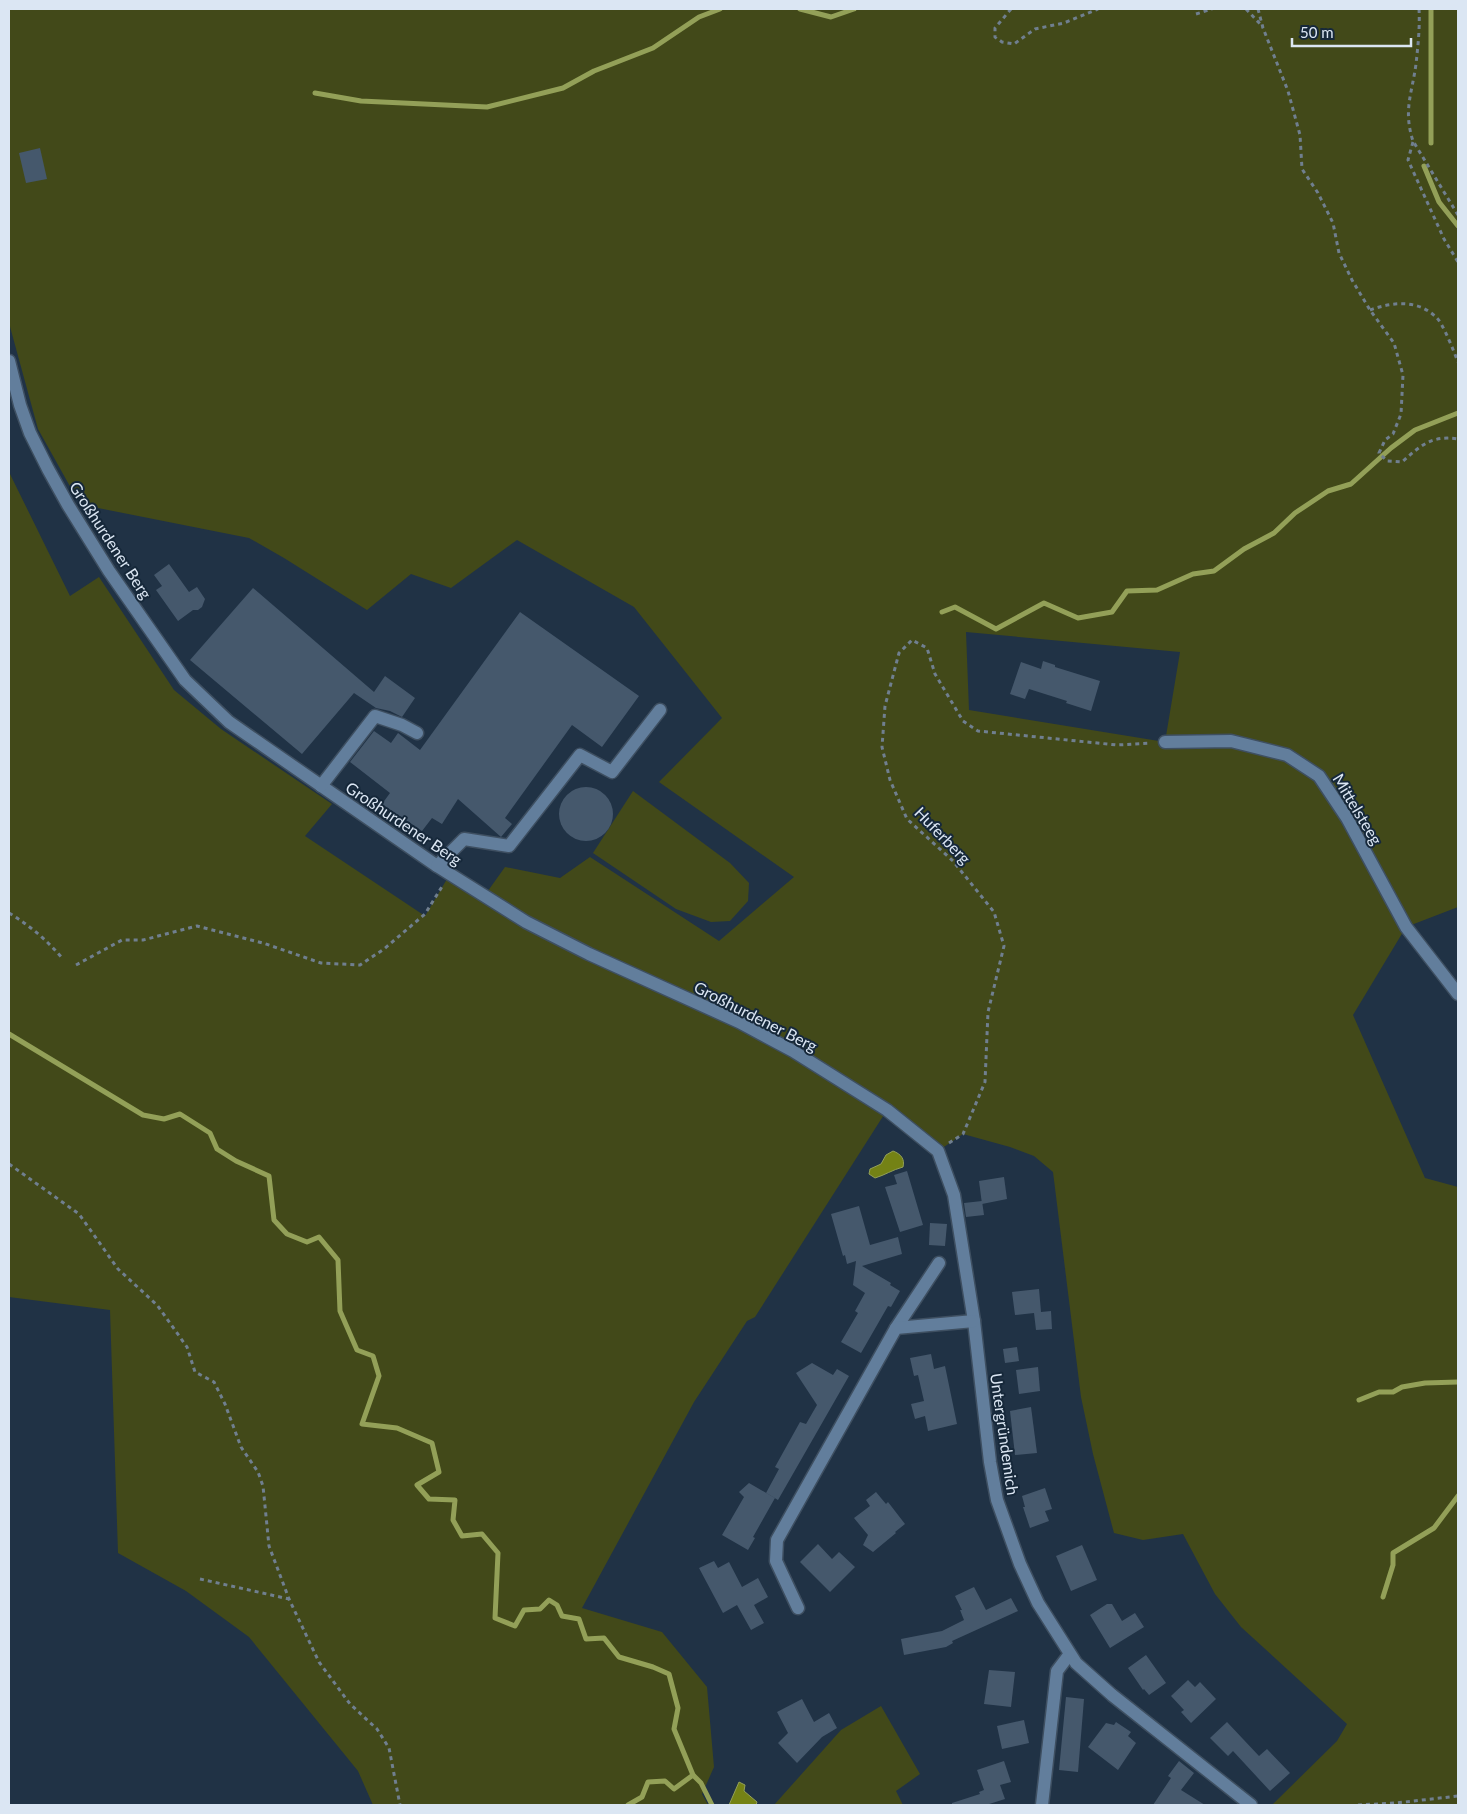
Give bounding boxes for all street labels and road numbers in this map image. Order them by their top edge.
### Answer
street label: Großhurdener Berg [66,478,156,602]
street label: Mittelsteeg [1329,770,1387,848]
street label: Großhurdener Berg [342,777,466,869]
street label: Huferberg [911,803,975,867]
street label: Großhurdener Berg [691,977,821,1055]
street label: Untergründemich [987,1372,1023,1496]

